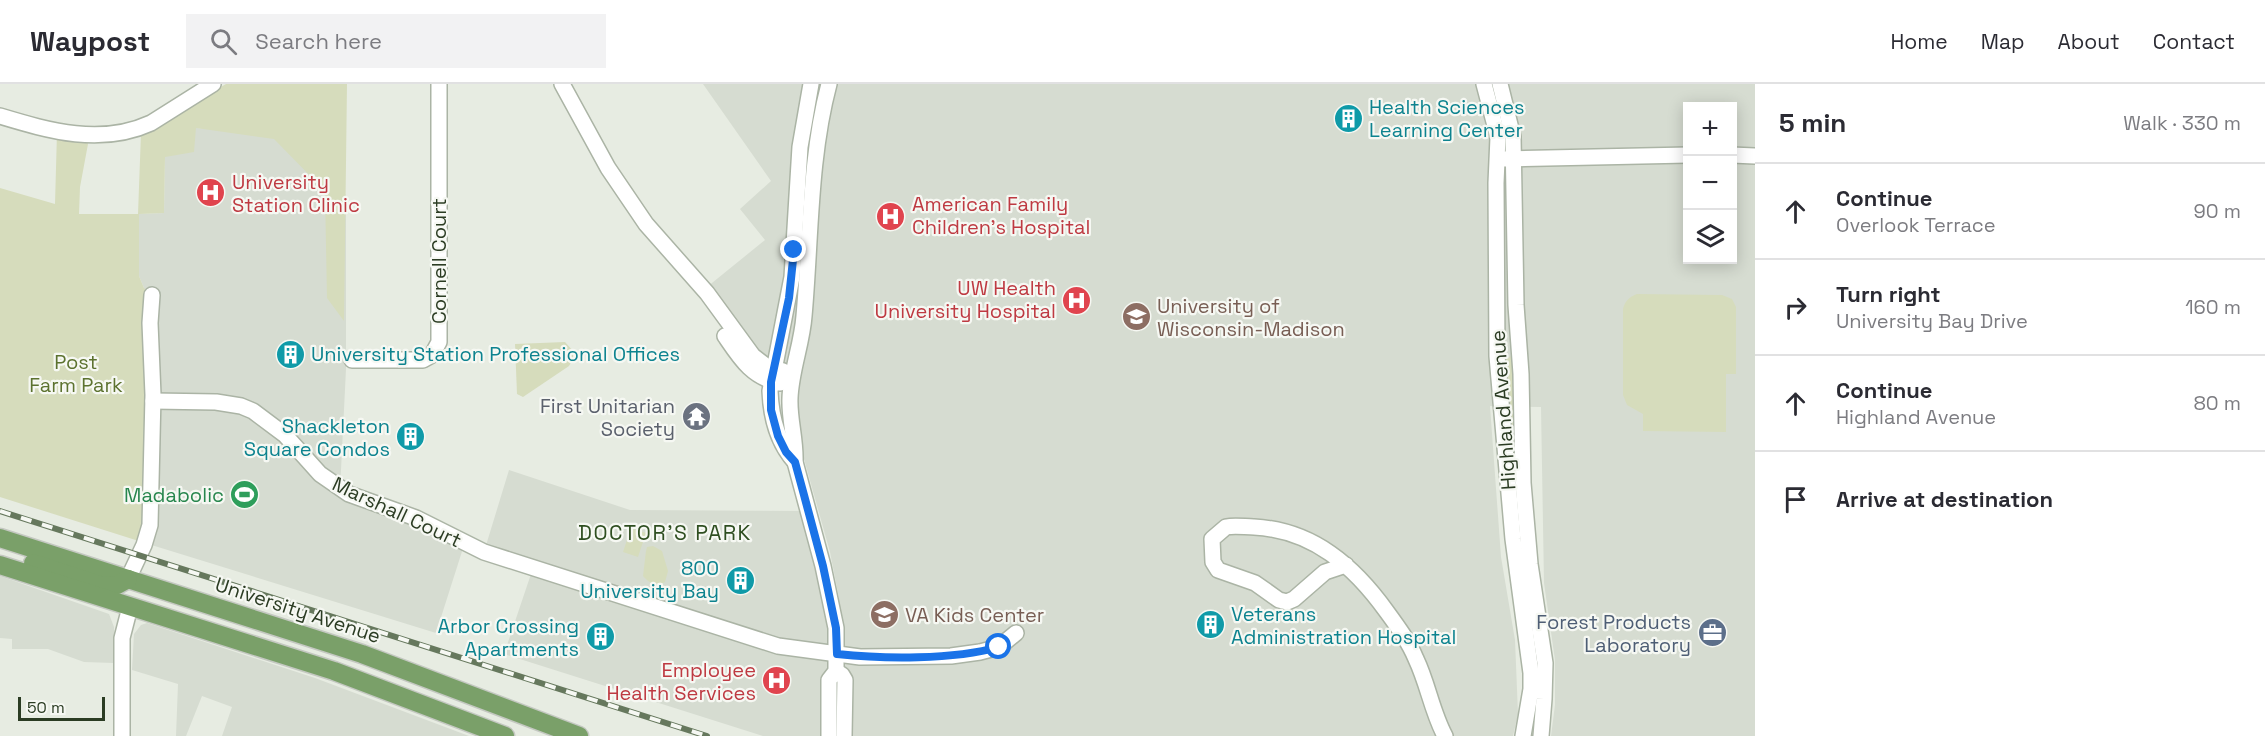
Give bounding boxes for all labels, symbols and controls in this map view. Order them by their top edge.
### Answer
search box [186,14,606,68]
text: Waypost [30,23,150,59]
icon: search [207,25,240,58]
text: Search here [255,27,382,55]
text: Home [1890,28,1948,55]
text: Map [1981,28,2025,55]
text: About [2058,28,2120,55]
text: Contact [2153,28,2235,55]
place label: Health Sciences Learning Center [1369,94,1525,143]
building icon: Health Sciences Learning Center [1332,102,1364,134]
map controls [1683,102,1737,264]
button: + [1683,102,1737,156]
text: 5 min [1779,106,1846,140]
text: Walk · 330 m [2123,110,2241,136]
button: − [1683,156,1737,210]
place label: University Station Clinic [232,169,360,218]
hospital icon: University Station Clinic [195,177,227,209]
text: Continue [1836,184,1932,212]
place label: American Family Children's Hospital [912,191,1090,240]
icon: ahead [1779,195,1812,228]
street label: Cornell Court [426,198,452,324]
text: 90 m [2194,198,2241,224]
hospital icon: American Family Children's Hospital [875,200,907,232]
button: layers [1683,210,1737,264]
text: Overlook Terrace [1836,212,1996,238]
route end [780,236,806,262]
place label: UW Health University Hospital [875,275,1056,324]
text: Turn right [1836,280,1941,308]
hospital icon: UW Health University Hospital [1061,284,1093,316]
icon: right [1779,291,1812,324]
place label: University of Wisconsin-Madison [1157,293,1345,342]
text: 160 m [2185,294,2241,320]
school or university icon: University of Wisconsin-Madison [1120,301,1152,333]
text: University Bay Drive [1836,308,2028,334]
street label: Highland Avenue [1484,329,1522,491]
building icon: University Station Professional Offices [274,338,306,370]
place label: University Station Professional Offices [311,341,680,367]
park label: Post Farm Park [29,349,123,398]
text: Continue [1836,376,1932,404]
icon: ahead [1779,387,1812,420]
text: 80 m [2193,390,2241,416]
place label: First Unitarian Society [540,393,675,442]
temple icon: First Unitarian Society [680,401,712,433]
text: Highland Avenue [1836,404,1996,430]
place label: Shackleton Square Condos [244,413,390,462]
building icon: Shackleton Square Condos [395,421,427,453]
street label: Marshall Court [328,471,466,553]
sports icon: Madabolic [229,479,261,511]
place label: Madabolic [124,482,224,508]
icon: arrive [1779,483,1812,516]
text: Arrive at destination [1836,485,2053,513]
district label: DOCTOR'S PARK [578,519,752,546]
place label: 800 University Bay [580,555,719,604]
building icon: 800 University Bay [724,564,756,596]
street label: University Avenue [212,571,384,649]
school or university icon: VA Kids Center [868,599,900,631]
place label: Veterans Administration Hospital [1231,601,1457,650]
place label: VA Kids Center [905,602,1044,628]
building icon: Veterans Administration Hospital [1194,609,1226,641]
place label: Forest Products Laboratory [1536,609,1691,658]
place label: Arbor Crossing Apartments [437,613,579,662]
office icon: Forest Products Laboratory [1696,617,1728,649]
building icon: Arbor Crossing Apartments [584,621,616,653]
route start [985,633,1011,659]
place label: Employee Health Services [606,657,756,706]
hospital icon: Employee Health Services [761,665,793,697]
scale bar [18,694,105,722]
text: 50 m [27,697,65,718]

